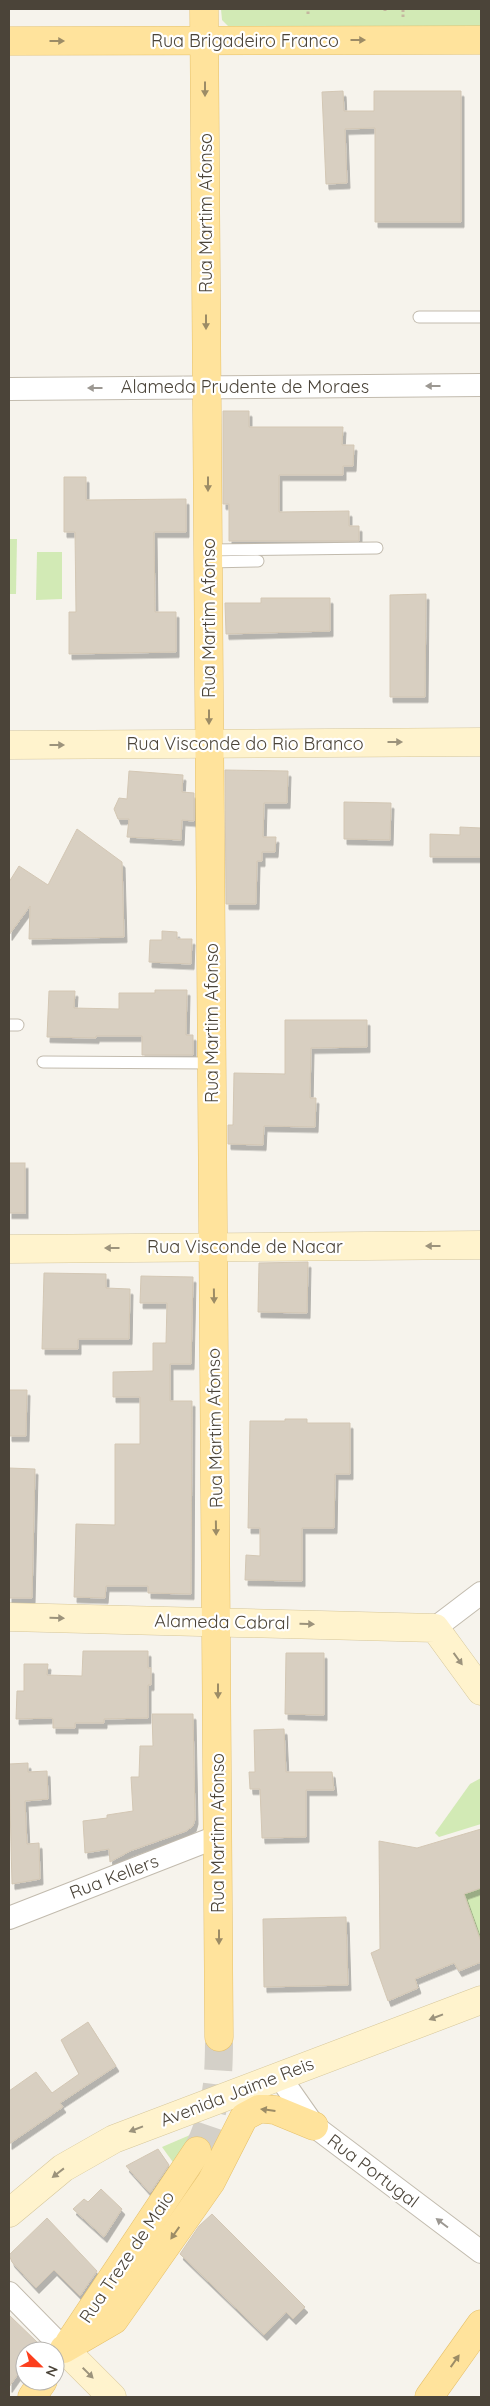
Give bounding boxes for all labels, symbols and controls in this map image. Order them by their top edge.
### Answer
street label: Rua Brigadeiro Franco [151,29,339,52]
one-way arrow [350,36,366,44]
one-way arrow [50,37,66,45]
one-way arrow [201,82,209,98]
street label: Rua Martim Afonso [194,133,217,293]
one-way arrow [202,314,210,330]
street label: Alameda Prudente de Moraes [121,375,369,398]
one-way arrow [424,382,440,390]
one-way arrow [87,384,103,392]
one-way arrow [204,477,212,493]
street label: Rua Martim Afonso [197,538,220,698]
one-way arrow [205,709,213,725]
street label: Rua Visconde do Rio Branco [126,732,364,755]
one-way arrow [387,738,403,746]
one-way arrow [50,741,66,749]
street label: Rua Martim Afonso [200,943,223,1103]
street label: Rua Visconde de Nacar [147,1235,343,1258]
one-way arrow [424,1242,440,1250]
one-way arrow [104,1244,120,1252]
one-way arrow [210,1288,218,1304]
street label: Rua Martim Afonso [202,1348,227,1508]
one-way arrow [212,1521,220,1537]
street label: Alameda Cabral [154,1609,290,1634]
one-way arrow [50,1615,66,1623]
one-way arrow [300,1621,316,1629]
one-way arrow [453,1653,463,1666]
one-way arrow [214,1683,222,1699]
street label: Rua Martim Afonso [206,1753,229,1913]
street label: Rua Kellers [66,1849,162,1904]
one-way arrow [215,1929,223,1945]
one-way arrow [428,2014,443,2021]
street label: Avenida Jaime Reis [157,2052,317,2131]
one-way arrow [260,2106,276,2114]
one-way arrow [129,2126,143,2134]
street label: Rua Portugal [323,2129,424,2212]
one-way arrow [51,2168,65,2178]
street label: Rua Treze de Maio [74,2186,179,2327]
one-way arrow [435,2218,449,2228]
one-way arrow [170,2226,180,2240]
north arrow [15,2341,65,2391]
one-way arrow [450,2354,460,2368]
text: N [42,2363,62,2379]
one-way arrow [82,2367,94,2379]

